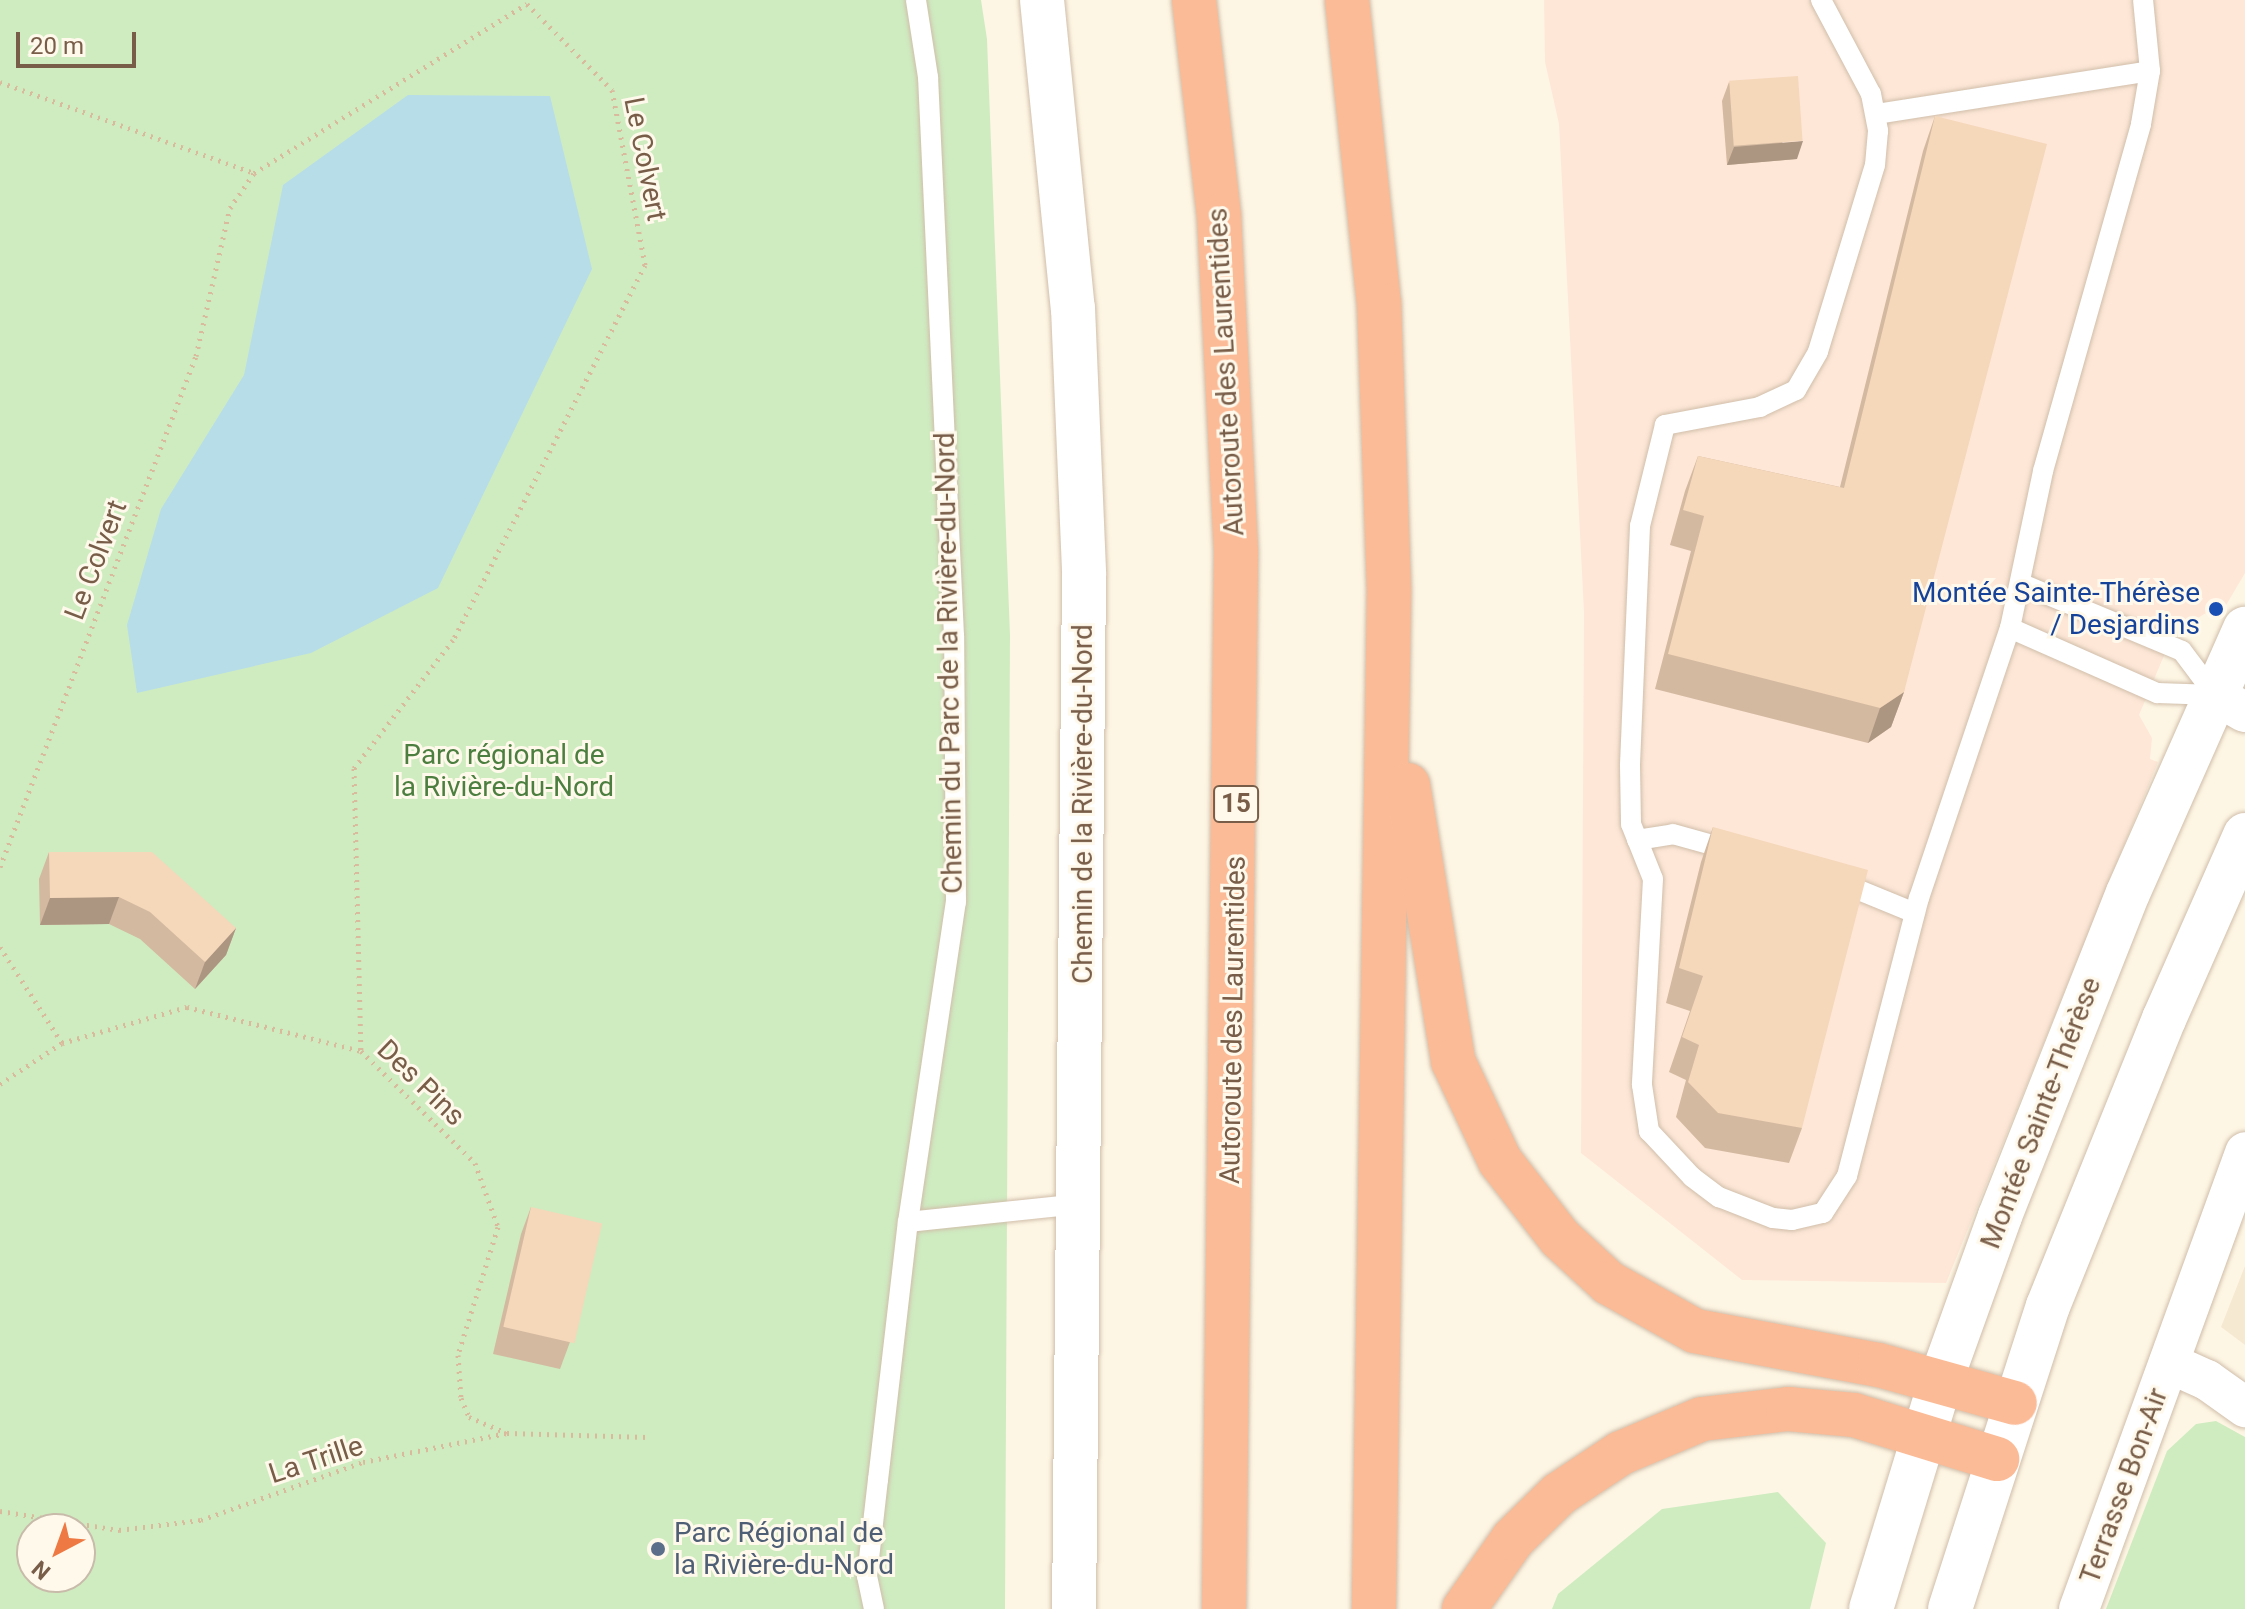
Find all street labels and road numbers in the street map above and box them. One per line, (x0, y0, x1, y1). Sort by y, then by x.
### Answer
street label: Le Colvert (617, 94, 673, 224)
street label: Autoroute des Laurentides (1201, 207, 1251, 537)
street label: Chemin du Parc de la Rivière-du-Nord (928, 432, 970, 894)
street label: Le Colvert (58, 495, 134, 625)
street label: Chemin de la Rivière-du-Nord (1066, 624, 1100, 984)
road number: 15 (1212, 782, 1260, 826)
street label: Autoroute des Laurentides (1213, 856, 1253, 1184)
street label: Montée Sainte-Thérèse (1974, 973, 2108, 1253)
street label: Des Pins (370, 1033, 472, 1133)
street label: Terrasse Bon-Air (2073, 1384, 2175, 1588)
street label: La Trille (264, 1429, 368, 1491)

